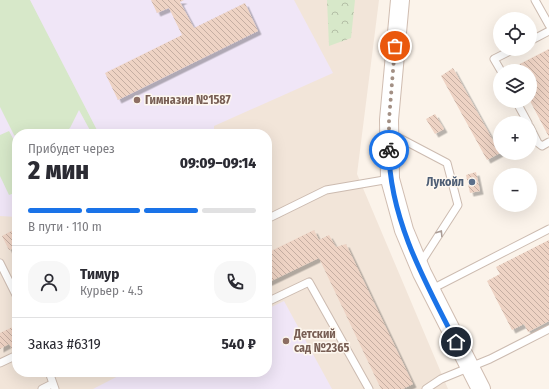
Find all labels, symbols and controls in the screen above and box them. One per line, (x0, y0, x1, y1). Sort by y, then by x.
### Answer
map controls (493, 12, 537, 212)
button: locate (493, 12, 537, 56)
pin (378, 29, 412, 63)
icon: bag (384, 35, 406, 57)
button: layers (493, 64, 537, 108)
place label: Гимназия №1587 (145, 93, 231, 107)
marker: Гимназия №1587 (132, 95, 142, 105)
button: + (493, 116, 537, 160)
courier (369, 130, 409, 170)
icon: bike (378, 139, 400, 161)
text: Прибудет через (28, 141, 115, 156)
text: 09:09–09:14 (180, 154, 256, 172)
text: 2 мин (28, 155, 89, 186)
button: − (493, 168, 537, 212)
place label: Лукойл (426, 175, 464, 189)
marker: Лукойл (467, 177, 477, 187)
text: В пути · 110 m (28, 219, 102, 234)
one-way arrow (435, 230, 442, 237)
button: person (28, 261, 70, 303)
button: phone (214, 261, 256, 303)
text: Тимур (80, 265, 119, 283)
text: Курьер · 4.5 (80, 283, 143, 298)
pin (439, 325, 473, 359)
place label: Детский сад №2365 (293, 327, 349, 355)
icon: home (445, 331, 467, 353)
text: Заказ #6319 (28, 335, 101, 353)
text: 540 ₽ (221, 335, 256, 353)
marker: Детский сад №2365 (281, 336, 291, 346)

